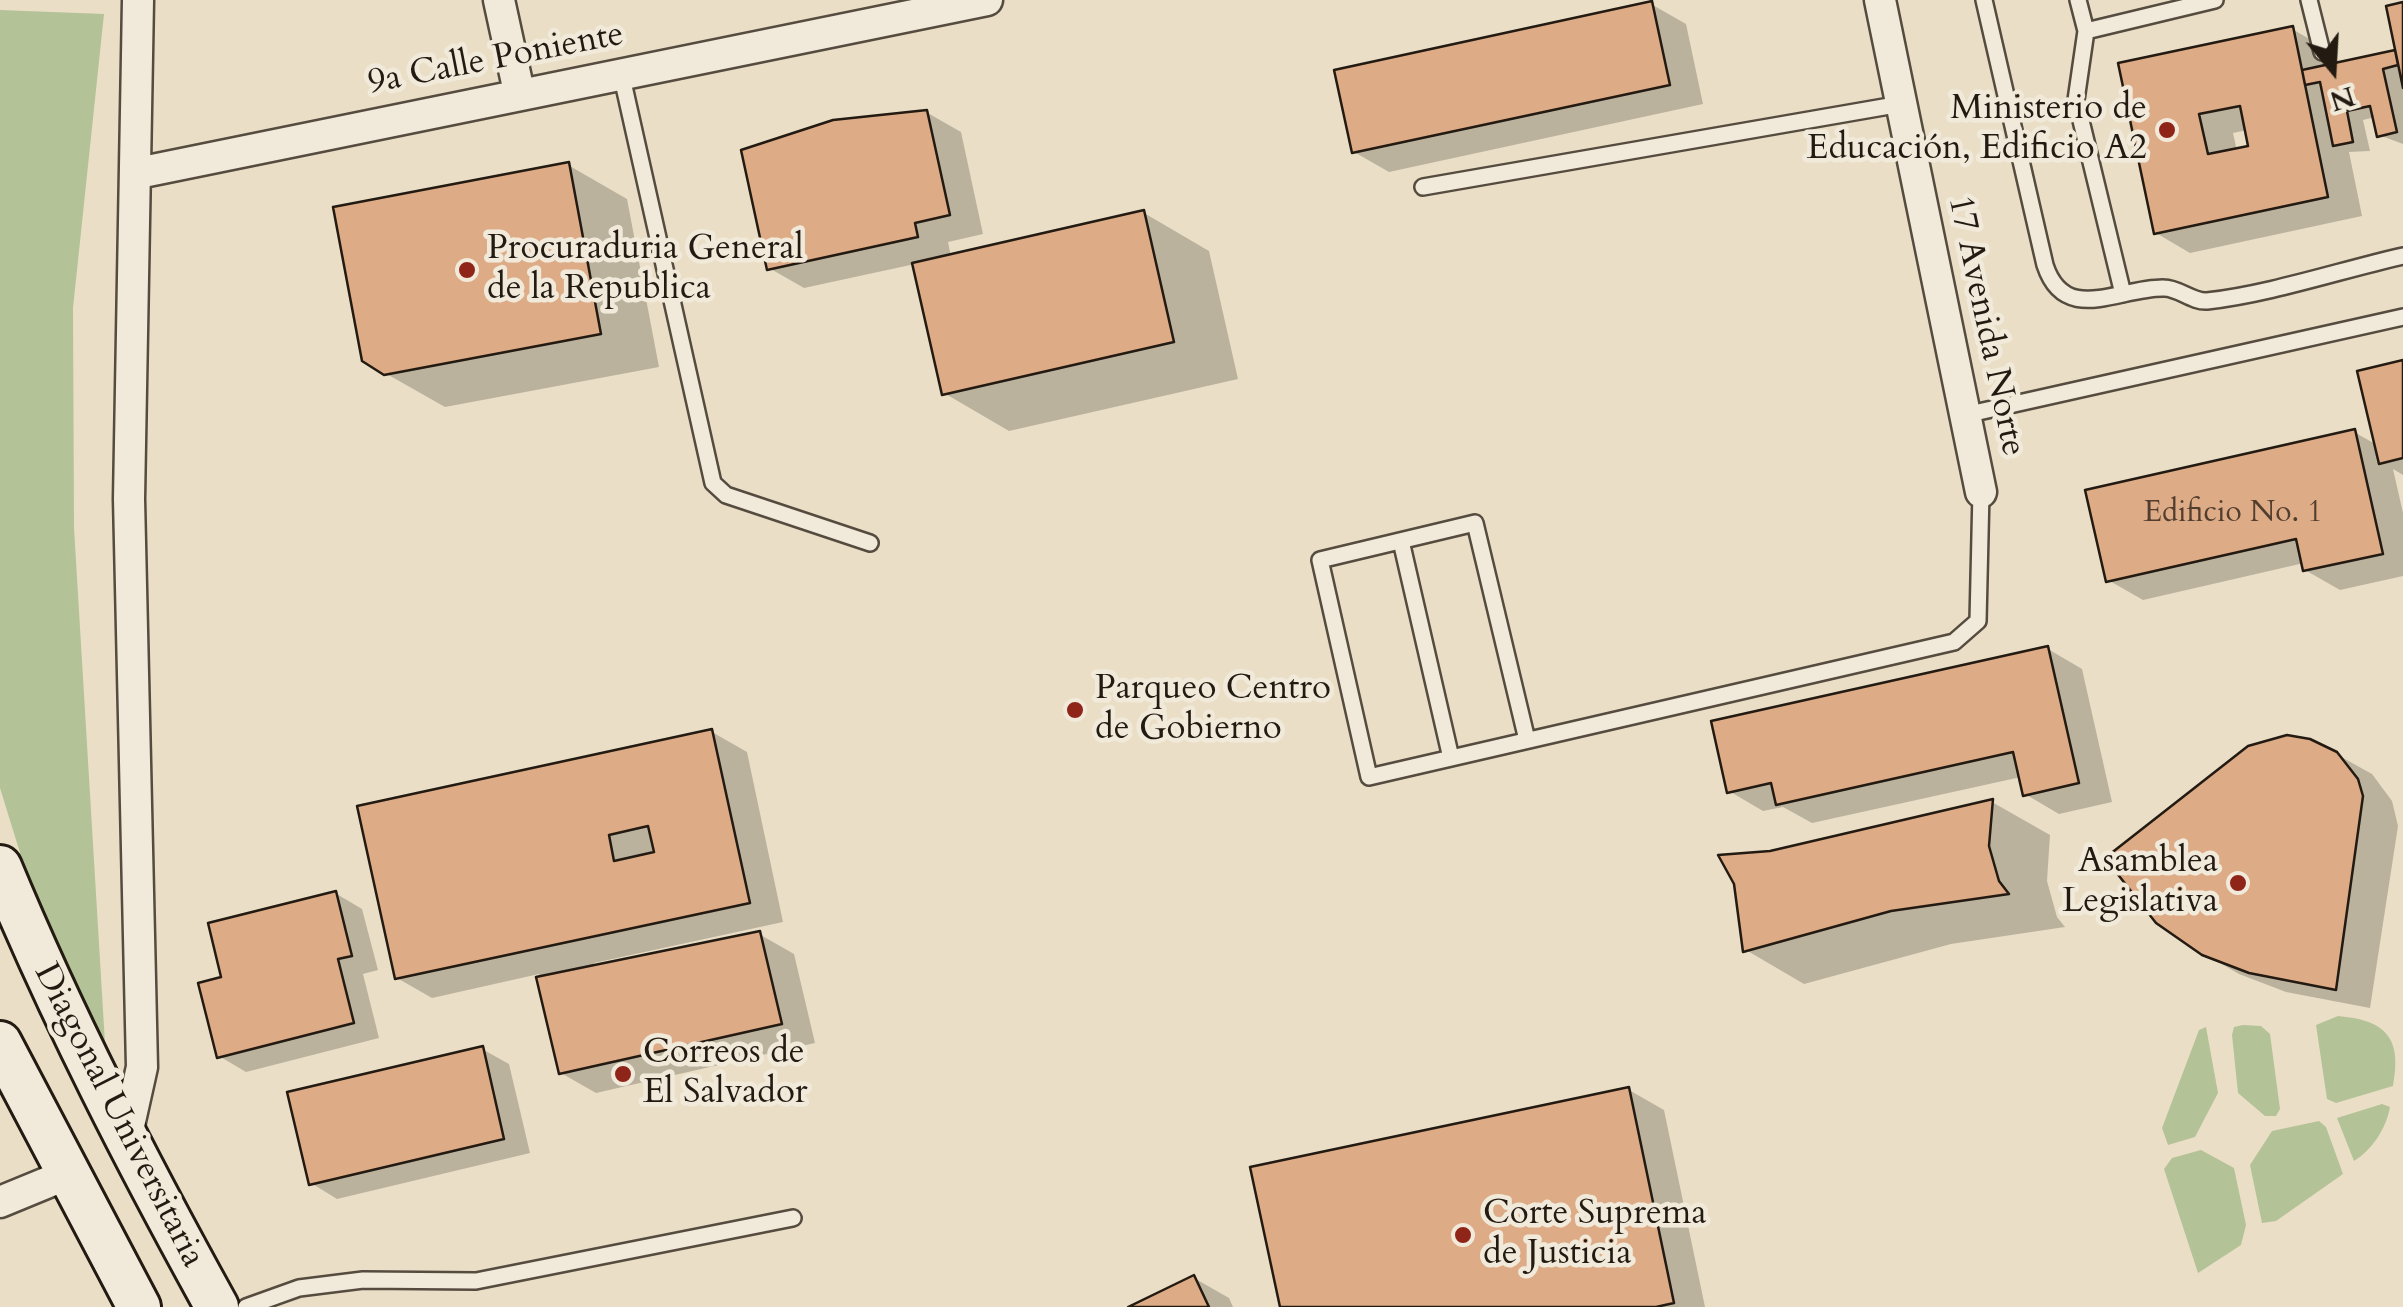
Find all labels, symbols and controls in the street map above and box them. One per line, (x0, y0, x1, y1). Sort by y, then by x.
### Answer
street label: 9a Calle Poniente (365, 15, 627, 105)
north arrow (2283, 20, 2383, 120)
text: N (2325, 77, 2360, 120)
place label: Ministerio de Educación, Edificio A2 (1807, 89, 2147, 171)
marker: Ministerio de Educación, Edificio A2 (2156, 119, 2178, 141)
street label: 17 Avenida Norte (1937, 192, 2033, 460)
place label: Procuraduria General de la Republica (487, 229, 804, 311)
marker: Procuraduria General de la Republica (456, 259, 478, 281)
house number: Edificio No. 1 (2143, 496, 2323, 532)
place label: Parqueo Centro de Gobierno (1095, 669, 1331, 751)
marker: Parqueo Centro de Gobierno (1064, 699, 1086, 721)
place label: Asamblea Legislativa (2062, 842, 2218, 924)
marker: Asamblea Legislativa (2227, 872, 2249, 894)
street label: Diagonal Universitaria (23, 957, 213, 1275)
place label: Correos de El Salvador (643, 1033, 808, 1115)
marker: Correos de El Salvador (612, 1063, 634, 1085)
place label: Corte Suprema de Justicia (1483, 1194, 1707, 1276)
marker: Corte Suprema de Justicia (1452, 1224, 1474, 1246)

